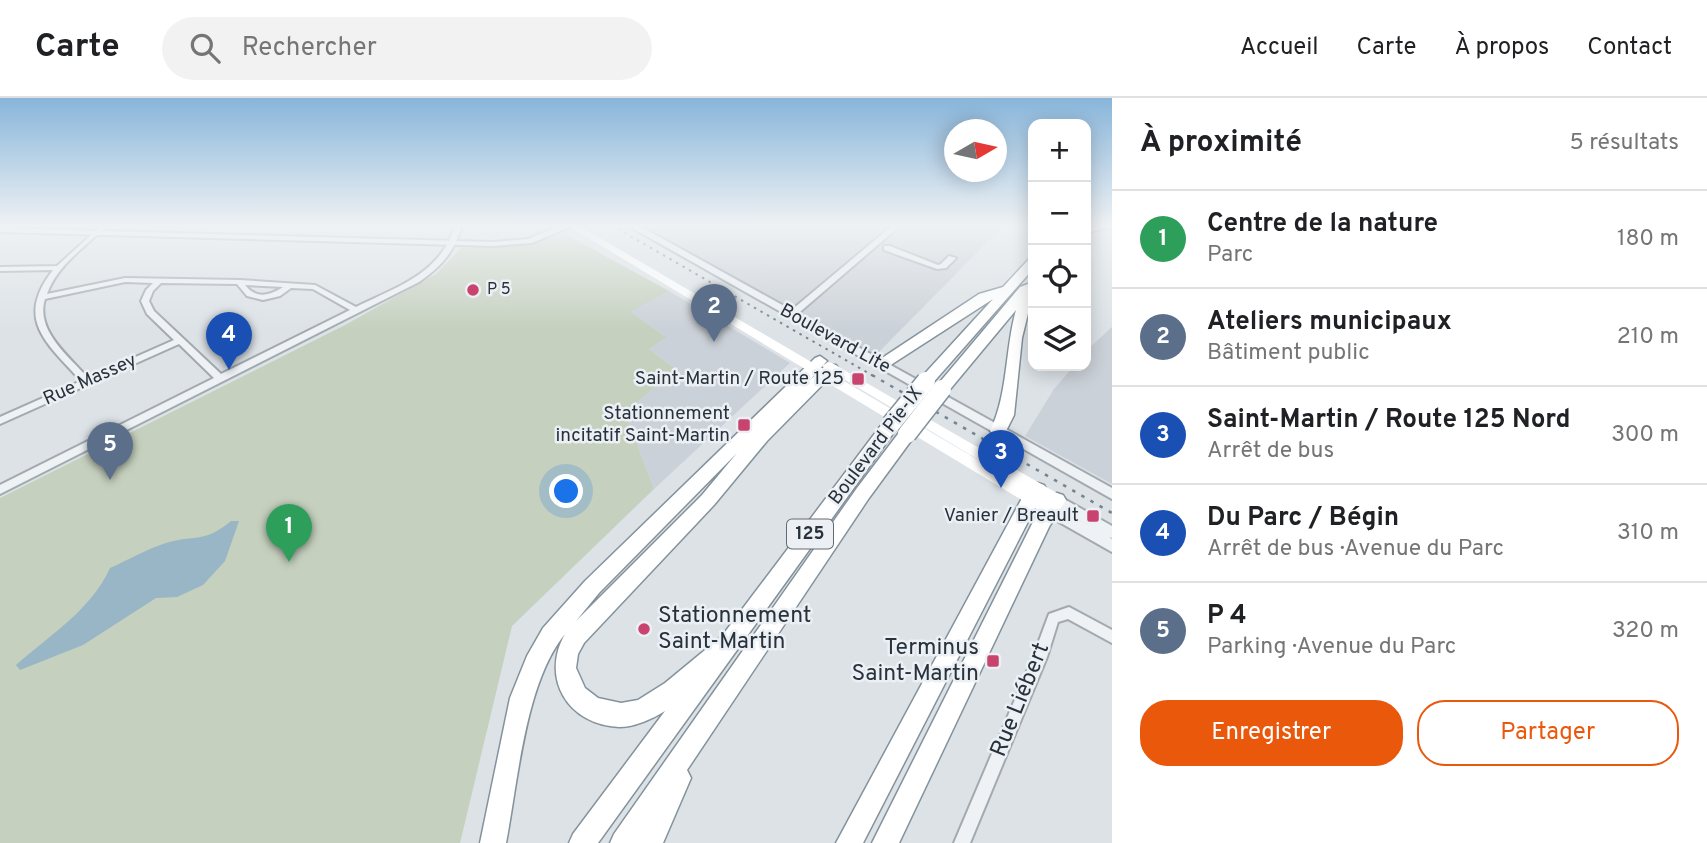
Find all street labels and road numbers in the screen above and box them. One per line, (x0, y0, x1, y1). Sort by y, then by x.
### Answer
street label: Boulevard Lite (775, 299, 895, 379)
street label: Rue Massey (39, 349, 141, 411)
street label: Boulevard Pie-IX (824, 382, 928, 510)
road number: 125 (787, 520, 833, 548)
street label: Rue Liébert (985, 639, 1057, 761)

